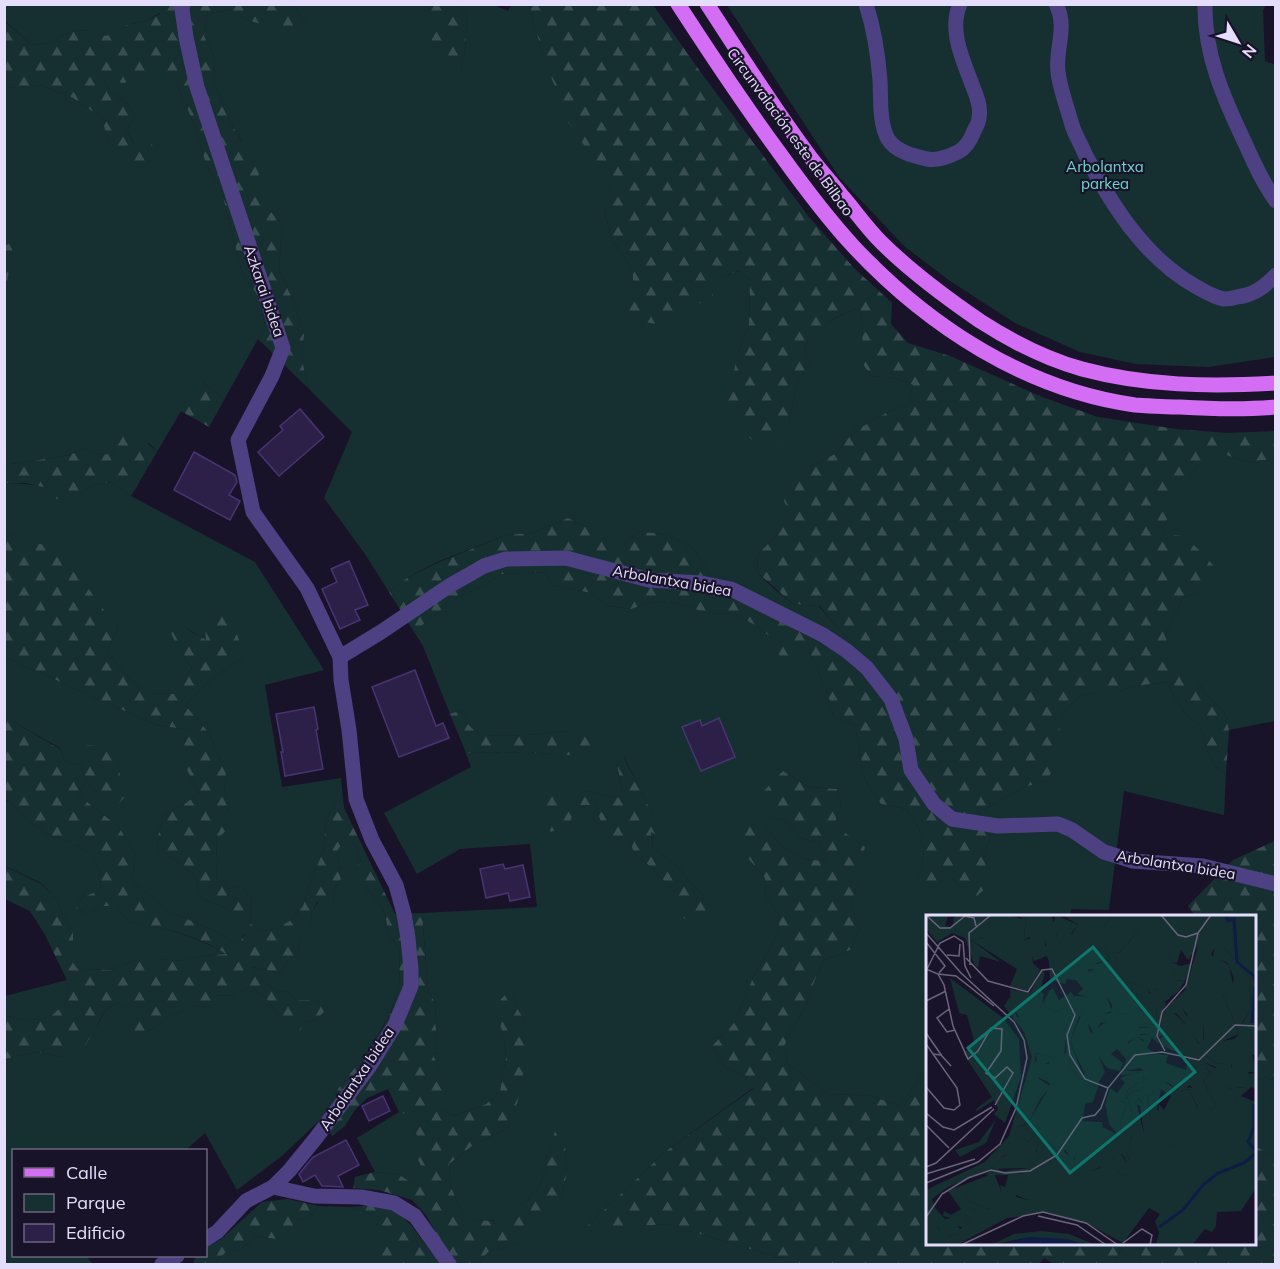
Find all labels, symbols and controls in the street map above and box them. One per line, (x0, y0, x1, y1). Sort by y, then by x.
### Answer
north arrow (1208, 12, 1268, 72)
text: N (1238, 40, 1261, 62)
street label: Circunvalación este de Bilbao (723, 44, 858, 220)
park label: Arbolantxa parkea (1066, 157, 1144, 193)
street label: Azkarai bidea (240, 242, 289, 339)
street label: Arbolantxa bidea (611, 561, 733, 600)
street label: Arbolantxa bidea (1115, 846, 1237, 883)
inset map (926, 915, 1256, 1245)
street label: Arbolantxa bidea (315, 1023, 398, 1134)
legend (12, 1149, 207, 1257)
text: Calle (66, 1161, 107, 1184)
text: Parque (66, 1191, 125, 1214)
text: Edificio (66, 1221, 125, 1244)

